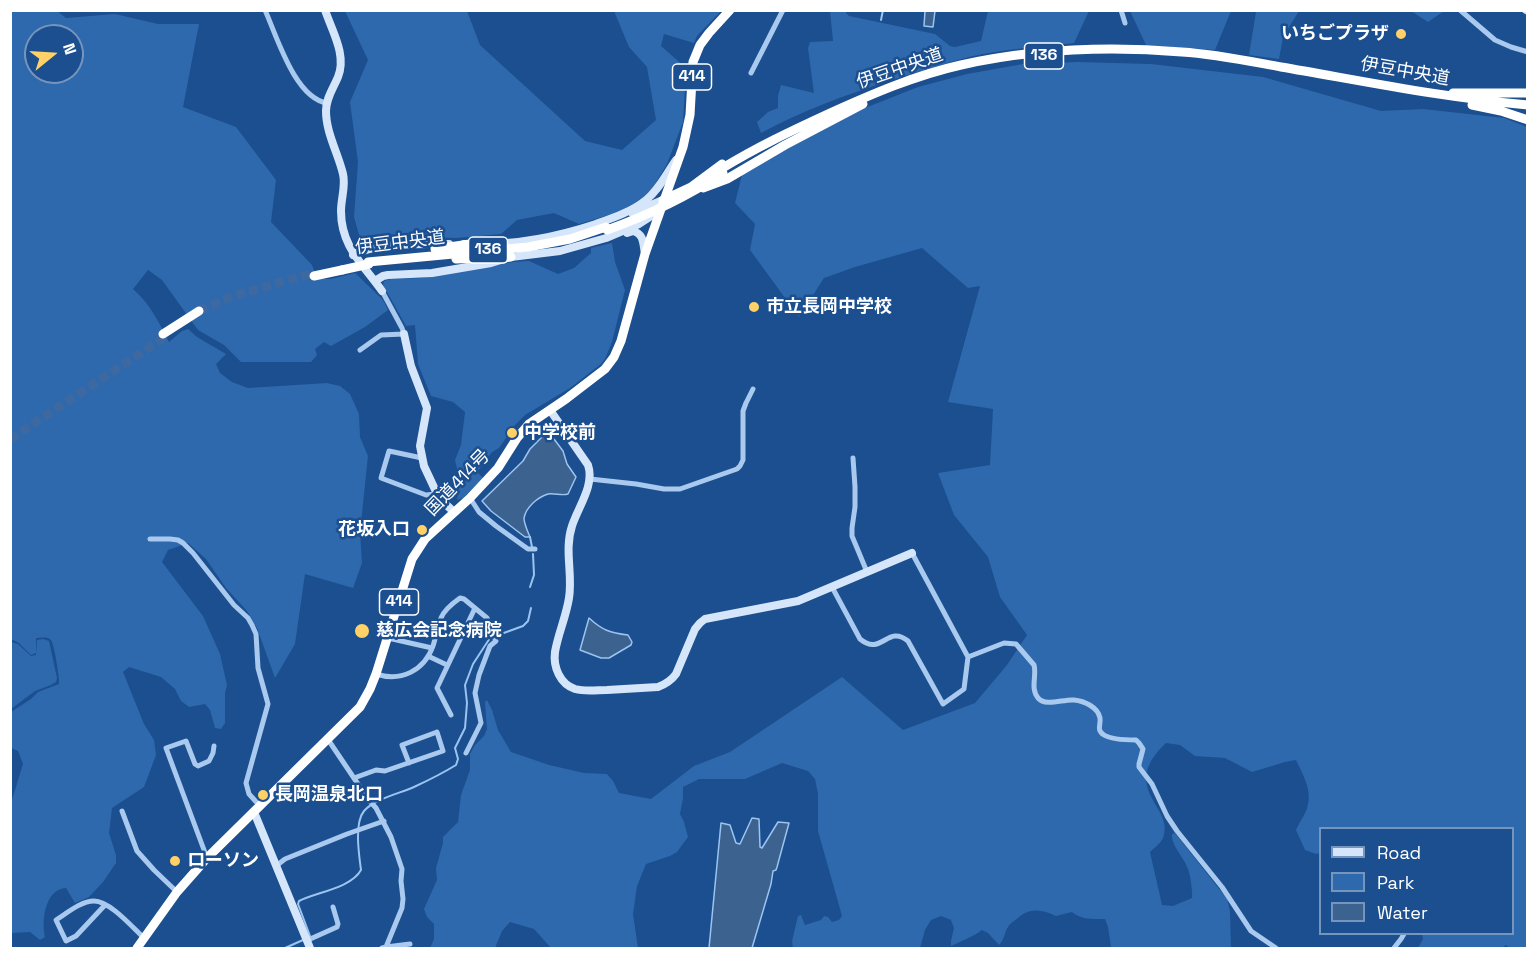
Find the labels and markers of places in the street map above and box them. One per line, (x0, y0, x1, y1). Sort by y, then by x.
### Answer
place label: いちごプラザ (1281, 23, 1389, 45)
marker: いちごプラザ (1394, 27, 1408, 41)
place label: 市立長岡中学校 (766, 296, 892, 318)
marker: 市立長岡中学校 (747, 300, 761, 314)
place label: 中学校前 (524, 422, 596, 444)
marker: 中学校前 (505, 426, 519, 440)
place label: 花坂入口 (338, 519, 410, 541)
marker: 花坂入口 (415, 523, 429, 537)
place label: 慈広会記念病院 (376, 620, 502, 642)
marker: 慈広会記念病院 (353, 622, 371, 640)
place label: 長岡温泉北口 (275, 784, 383, 806)
marker: 長岡温泉北口 (256, 788, 270, 802)
place label: ローソン (187, 850, 259, 872)
marker: ローソン (168, 854, 182, 868)

